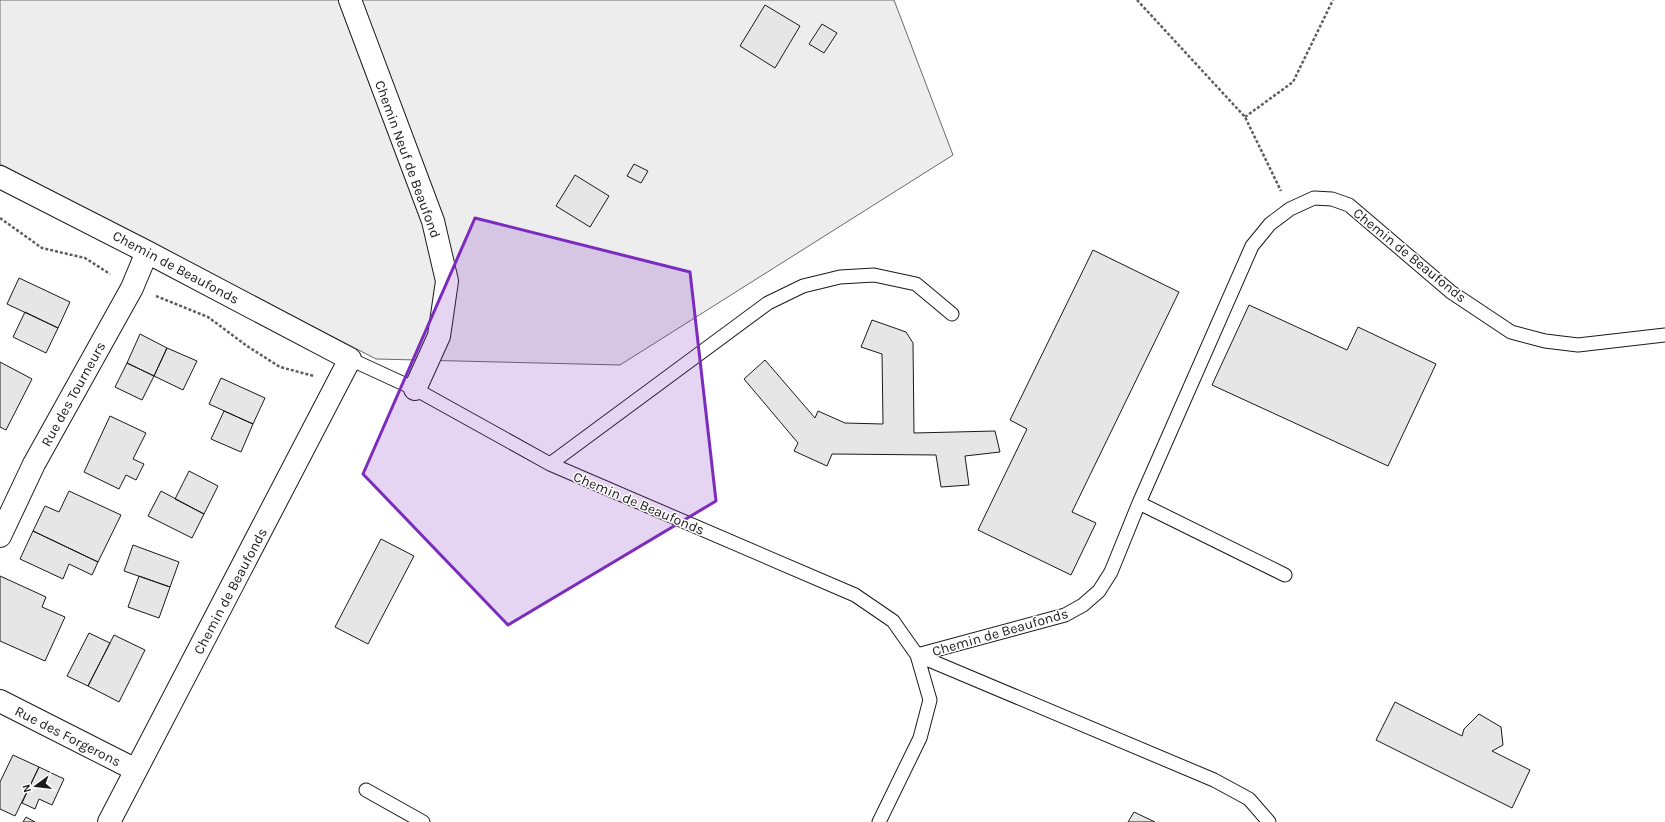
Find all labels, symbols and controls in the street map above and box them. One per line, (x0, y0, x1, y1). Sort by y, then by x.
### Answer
street label: Chemin Neuf de Beaufond (371, 78, 444, 240)
street label: Chemin de Beaufonds (1350, 205, 1470, 306)
street label: Chemin de Beaufonds (110, 227, 242, 308)
street label: Rue des Tourneurs (38, 339, 109, 450)
street label: Chemin de Beaufonds (571, 468, 707, 539)
street label: Chemin de Beaufonds (190, 525, 271, 657)
street label: Chemin de Beaufonds (930, 605, 1070, 660)
street label: Rue des Forgerons (12, 702, 124, 771)
north arrow (16, 766, 56, 806)
text: N (20, 783, 34, 794)

